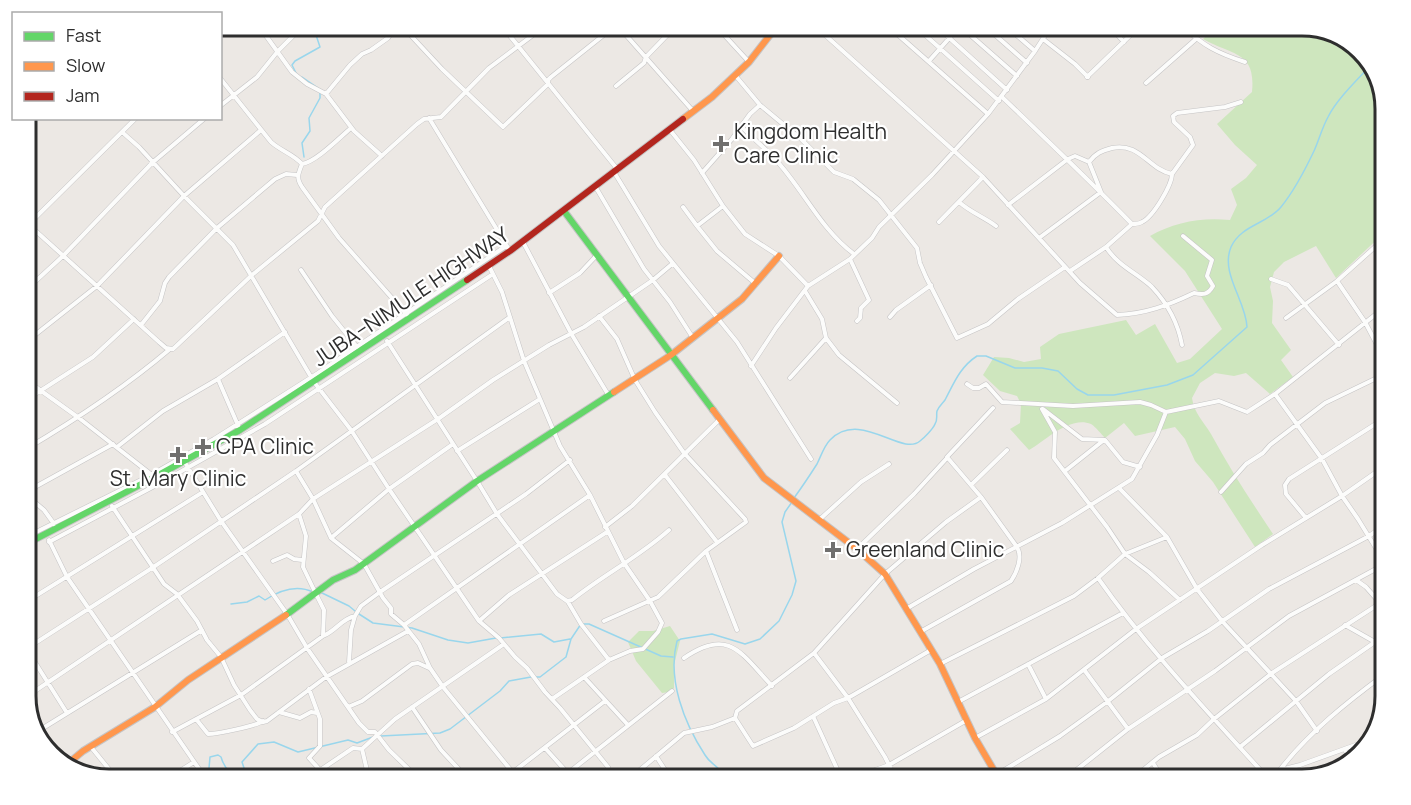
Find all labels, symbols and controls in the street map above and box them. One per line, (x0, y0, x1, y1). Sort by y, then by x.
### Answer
legend (12, 12, 222, 120)
text: Fast (66, 23, 101, 47)
text: Slow (66, 53, 106, 77)
text: Jam (66, 83, 100, 107)
place label: Kingdom Health Care Clinic (734, 117, 887, 169)
marker: Kingdom Health Care Clinic (712, 135, 730, 153)
street label: JUBA–NIMULE HIGHWAY (307, 220, 514, 372)
place label: CPA Clinic (216, 432, 314, 460)
marker: CPA Clinic (194, 438, 212, 456)
marker: St. Mary Clinic (169, 446, 187, 464)
place label: St. Mary Clinic (110, 464, 246, 492)
place label: Greenland Clinic (846, 535, 1004, 563)
marker: Greenland Clinic (824, 541, 842, 559)

